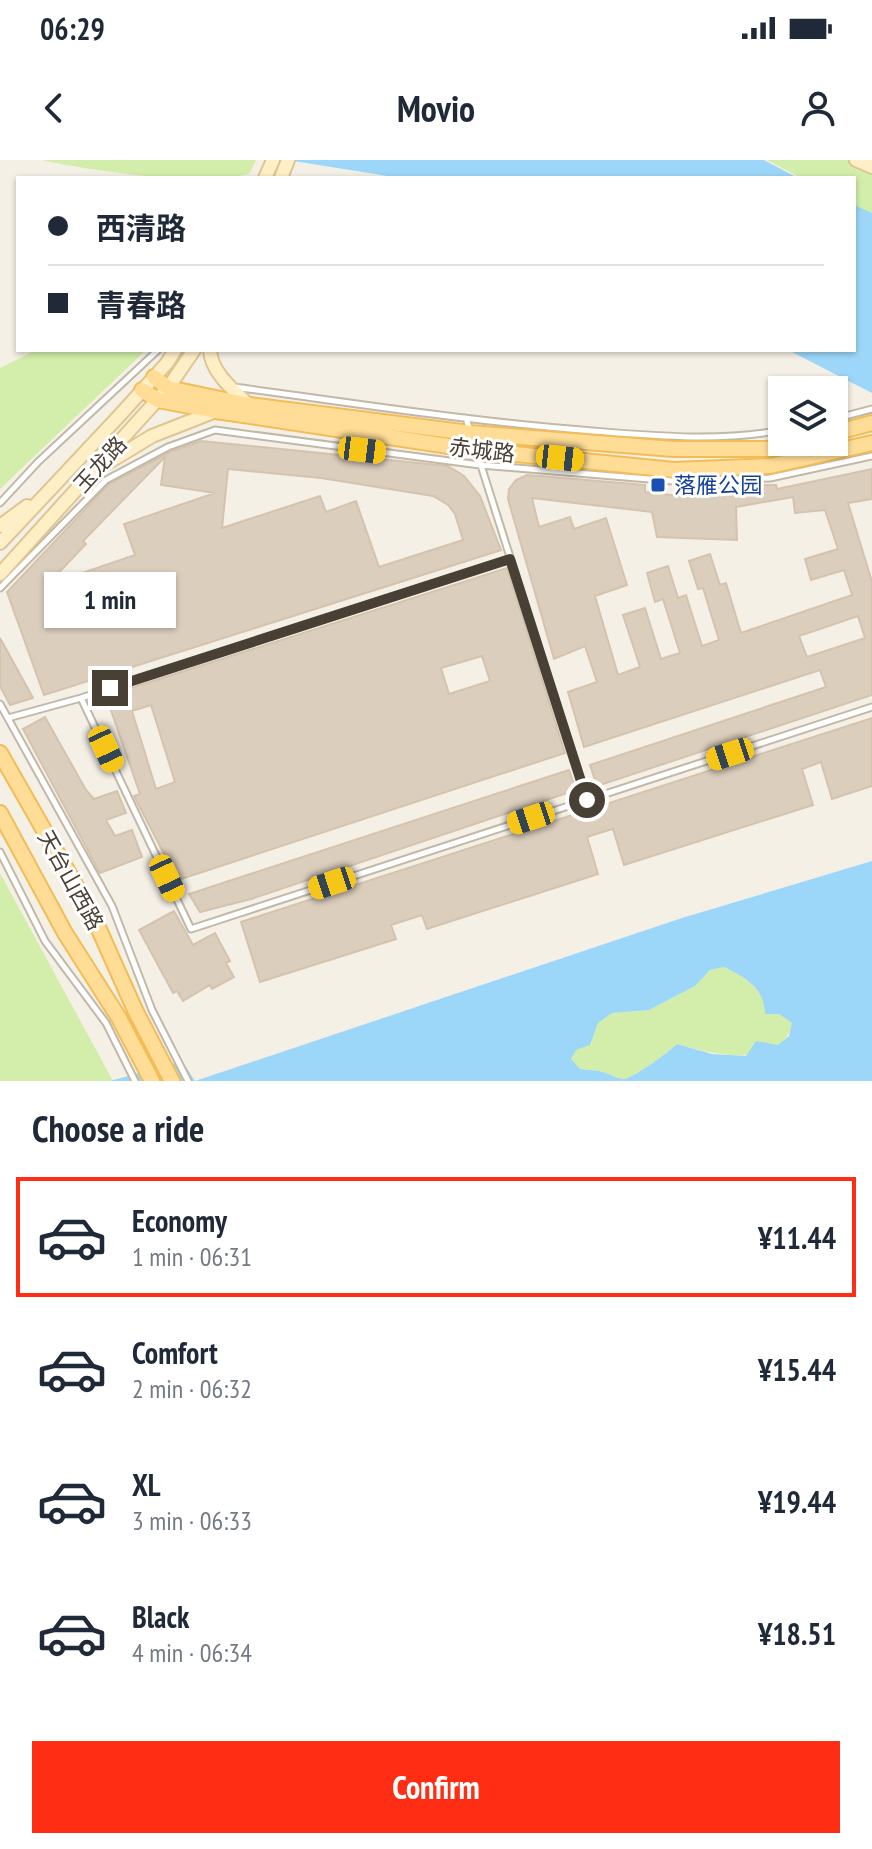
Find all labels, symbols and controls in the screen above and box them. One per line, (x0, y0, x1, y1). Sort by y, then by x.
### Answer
text: 06:29 (40, 9, 105, 48)
text: Movio (397, 85, 475, 132)
icon: back (32, 86, 76, 130)
icon: person (796, 86, 840, 130)
text: 西清路 (96, 208, 186, 247)
text: 青春路 (96, 285, 186, 324)
map controls (768, 376, 848, 456)
button: layers (768, 376, 848, 456)
street label: 玉龙路 (68, 430, 132, 498)
street label: 赤城路 (448, 432, 516, 468)
car (337, 435, 387, 465)
car (535, 444, 585, 472)
place label: 落雁公园 (674, 471, 762, 499)
marker: 落雁公园 (649, 476, 667, 494)
callout: 1 min (44, 572, 176, 628)
text: 1 min (84, 583, 136, 616)
route end (92, 670, 128, 706)
car (85, 722, 127, 776)
car (703, 735, 757, 773)
route start (569, 782, 605, 818)
car (504, 799, 558, 837)
street label: 天台山西路 (32, 825, 110, 935)
car (146, 851, 188, 905)
car (305, 864, 359, 902)
text: Choose a ride (32, 1105, 204, 1152)
icon: car (36, 1201, 108, 1273)
text: Economy (132, 1201, 227, 1240)
text: ¥11.44 (758, 1218, 836, 1257)
text: 1 min · 06:31 (132, 1240, 252, 1273)
icon: car (36, 1333, 108, 1405)
text: Comfort (132, 1333, 218, 1372)
text: ¥15.44 (758, 1350, 836, 1389)
text: 2 min · 06:32 (132, 1372, 252, 1405)
icon: car (36, 1465, 108, 1537)
text: XL (132, 1465, 161, 1504)
text: ¥19.44 (758, 1482, 836, 1521)
text: 3 min · 06:33 (132, 1504, 252, 1537)
icon: car (36, 1597, 108, 1669)
text: Black (132, 1597, 189, 1636)
text: ¥18.51 (758, 1614, 836, 1653)
text: 4 min · 06:34 (132, 1636, 252, 1669)
button: Confirm (32, 1741, 840, 1833)

